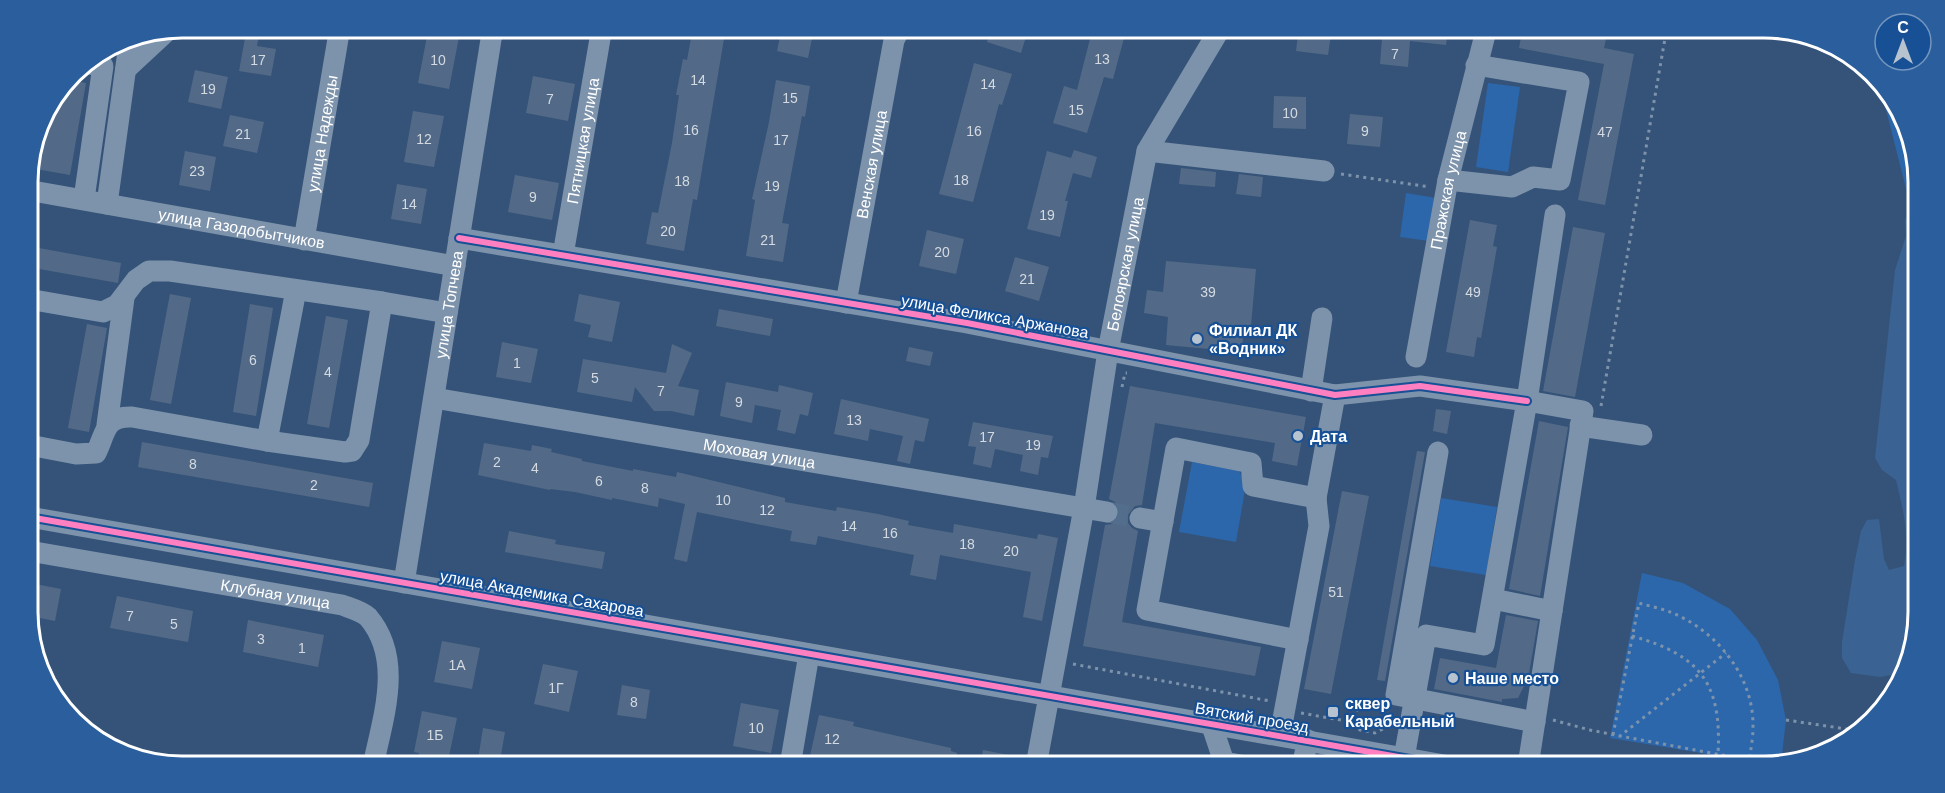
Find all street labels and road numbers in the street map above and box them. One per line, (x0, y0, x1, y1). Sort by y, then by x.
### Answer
street label: улица Надежды (304, 74, 341, 193)
street label: Пятницкая улица (564, 76, 602, 205)
street label: Венская улица (854, 109, 890, 220)
street label: Пражская улица (1428, 129, 1469, 251)
street label: Белоярская улица (1104, 195, 1147, 332)
street label: улица Газодобытчиков (157, 205, 326, 252)
street label: улица Топчева (432, 249, 466, 360)
street label: улица Феликса Аржанова (900, 292, 1090, 341)
street label: Моховая улица (702, 436, 817, 471)
street label: улица Академика Сахарова (439, 567, 645, 620)
street label: Клубная улица (219, 576, 331, 612)
street label: Вятский проезд (1194, 699, 1311, 736)

